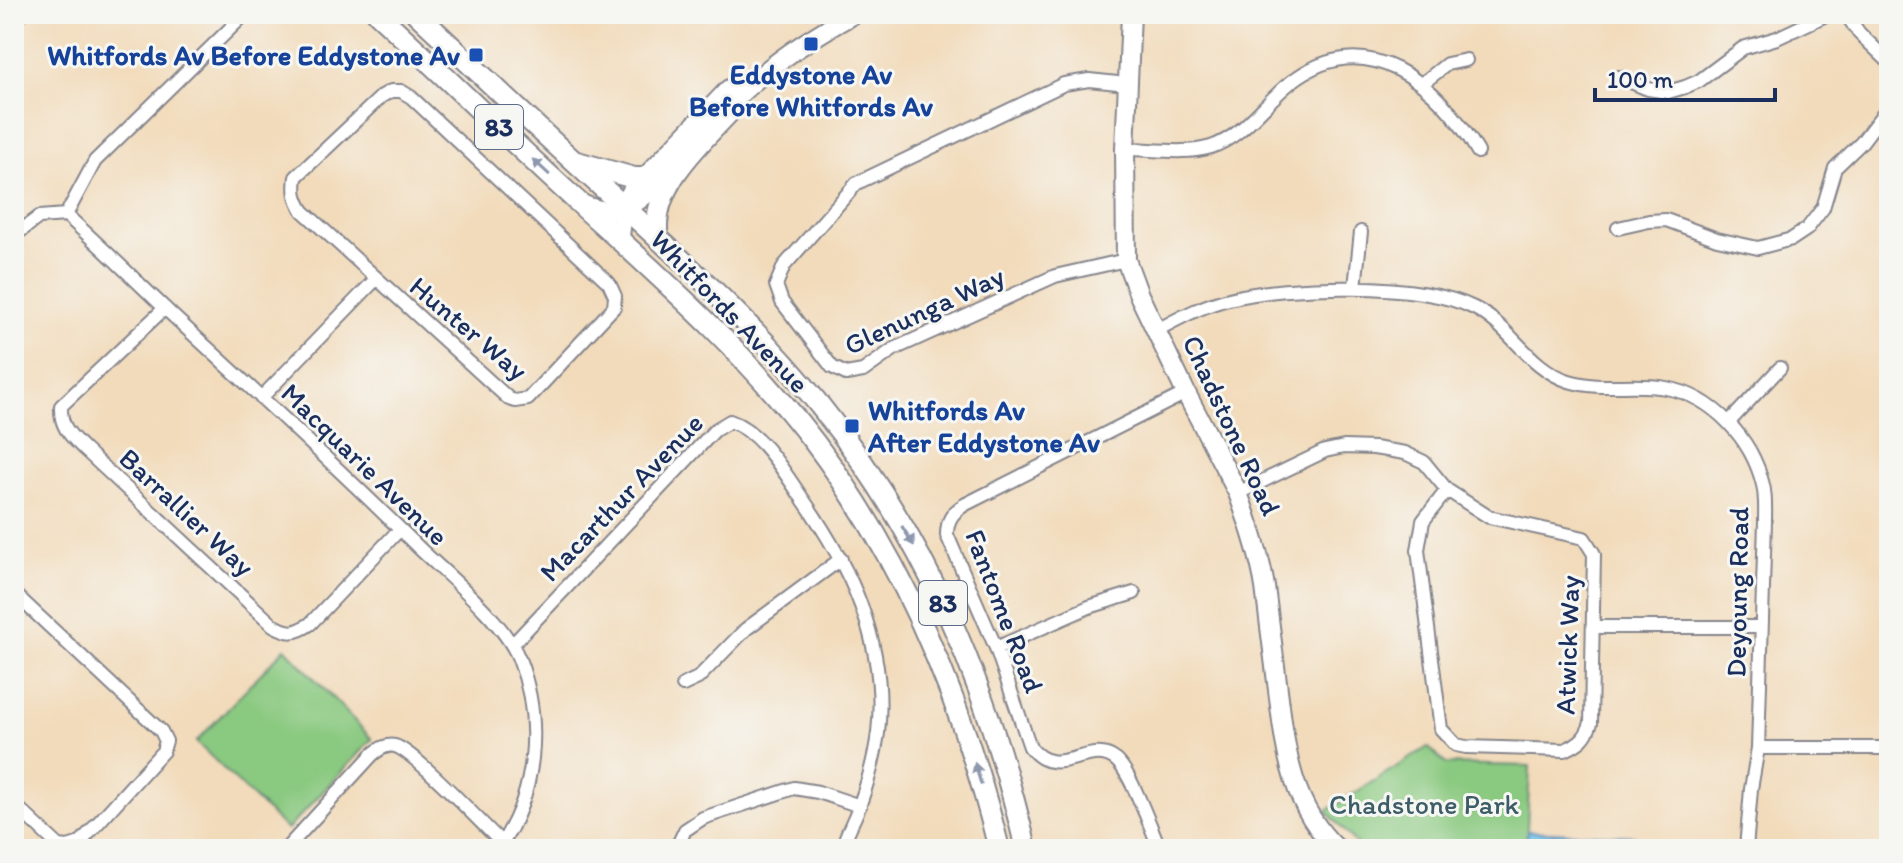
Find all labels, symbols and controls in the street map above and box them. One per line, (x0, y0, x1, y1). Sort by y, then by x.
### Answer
marker: Eddystone Av Before Whitfords Av (802, 35, 820, 53)
place label: Whitfords Av Before Eddystone Av (47, 38, 460, 72)
marker: Whitfords Av Before Eddystone Av (467, 46, 485, 64)
scale bar (1595, 52, 1775, 102)
place label: Eddystone Av Before Whitfords Av (689, 57, 933, 123)
text: 100 m (1607, 65, 1673, 94)
road number: 83 (475, 105, 523, 149)
one-way arrow (532, 158, 551, 177)
street label: Whitfords Avenue (643, 222, 817, 400)
street label: Glenunga Way (839, 258, 1009, 362)
street label: Hunter Way (403, 269, 535, 387)
street label: Chadstone Road (1175, 330, 1289, 520)
street label: Macquarie Avenue (274, 376, 456, 552)
place label: Whitfords Av After Eddystone Av (867, 393, 1100, 459)
street label: Macarthur Avenue (532, 406, 710, 588)
marker: Whitfords Av After Eddystone Av (843, 417, 861, 435)
street label: Barrallier Way (112, 441, 262, 583)
street label: Deyoung Road (1719, 506, 1755, 678)
one-way arrow (901, 525, 915, 547)
street label: Fantome Road (958, 525, 1052, 698)
street label: Atwick Way (1548, 575, 1586, 715)
road number: 83 (919, 581, 967, 625)
one-way arrow (972, 761, 984, 785)
park label: Chadstone Park (1329, 787, 1520, 821)

